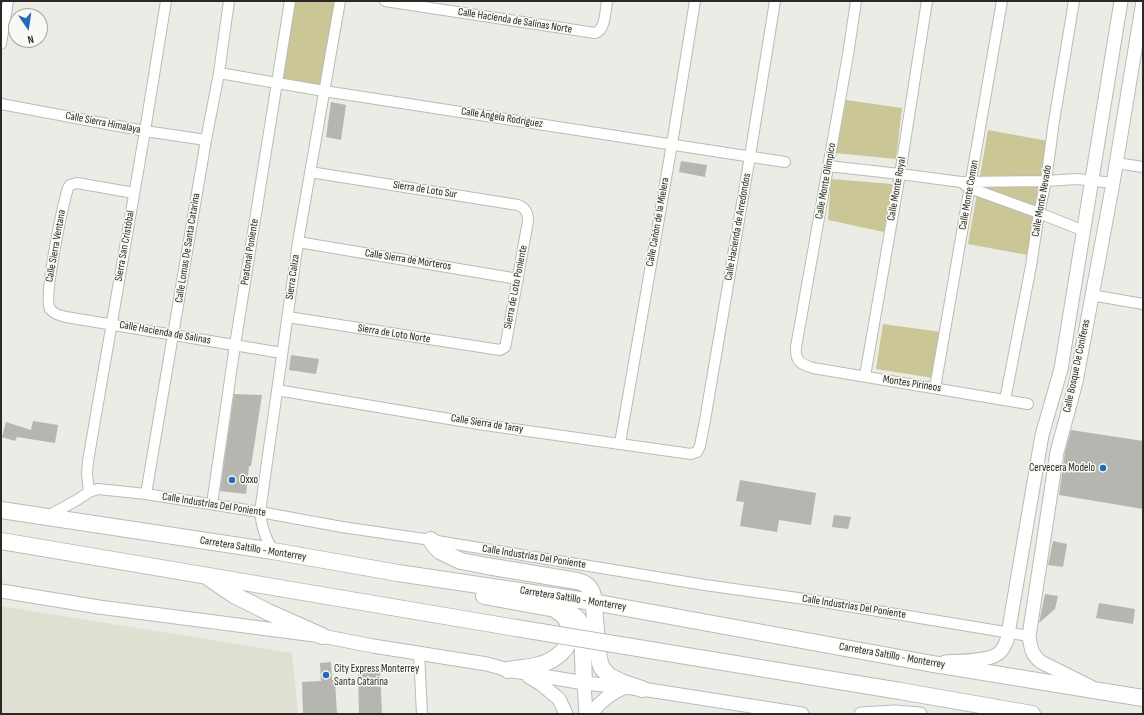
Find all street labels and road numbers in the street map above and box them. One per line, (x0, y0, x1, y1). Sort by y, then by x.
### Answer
street label: Calle Hacienda de Salinas Norte (457, 5, 573, 37)
street label: Calle Ángela Rodríguez (460, 105, 544, 131)
street label: Calle Sierra Himalaya (64, 109, 142, 137)
street label: Calle Monte Olímpico (813, 142, 839, 220)
street label: Calle Monte Royal (885, 156, 909, 222)
street label: Calle Monte Coman (956, 159, 982, 231)
street label: Calle Monte Nevado (1029, 164, 1055, 238)
street label: Calle Hacienda de Arredondos (722, 172, 754, 282)
street label: Calle Cañón de la Mielera (644, 176, 672, 268)
street label: Sierra de Loto Sur (392, 178, 458, 202)
street label: Calle Lomas De Santa Catarina (173, 192, 203, 304)
street label: Calle Sierra Ventana (43, 209, 69, 283)
street label: Sierra San Cristóbal (112, 209, 138, 283)
street label: Peatonal Poniente (238, 218, 262, 286)
street label: Sierra de Loto Poniente (501, 244, 531, 330)
street label: Calle Sierra de Morteros (364, 247, 452, 273)
street label: Sierra Caliza (283, 254, 303, 300)
street label: Calle Hacienda de Salinas (118, 318, 212, 348)
street label: Calle Bosque De Coníferas (1061, 318, 1093, 414)
street label: Sierra de Loto Norte (357, 322, 431, 346)
street label: Montes Pirineos (882, 373, 942, 395)
street label: Calle Sierra de Taray (450, 412, 524, 436)
street label: Calle Industrias Del Poniente (161, 490, 267, 520)
street label: Carretera Saltillo - Monterrey (199, 534, 307, 564)
street label: Calle Industrias Del Poniente (481, 542, 587, 572)
street label: Carretera Saltillo - Monterrey (519, 584, 627, 614)
street label: Calle Industrias Del Poniente (801, 592, 907, 622)
street label: Carretera Saltillo - Monterrey (838, 640, 946, 672)

